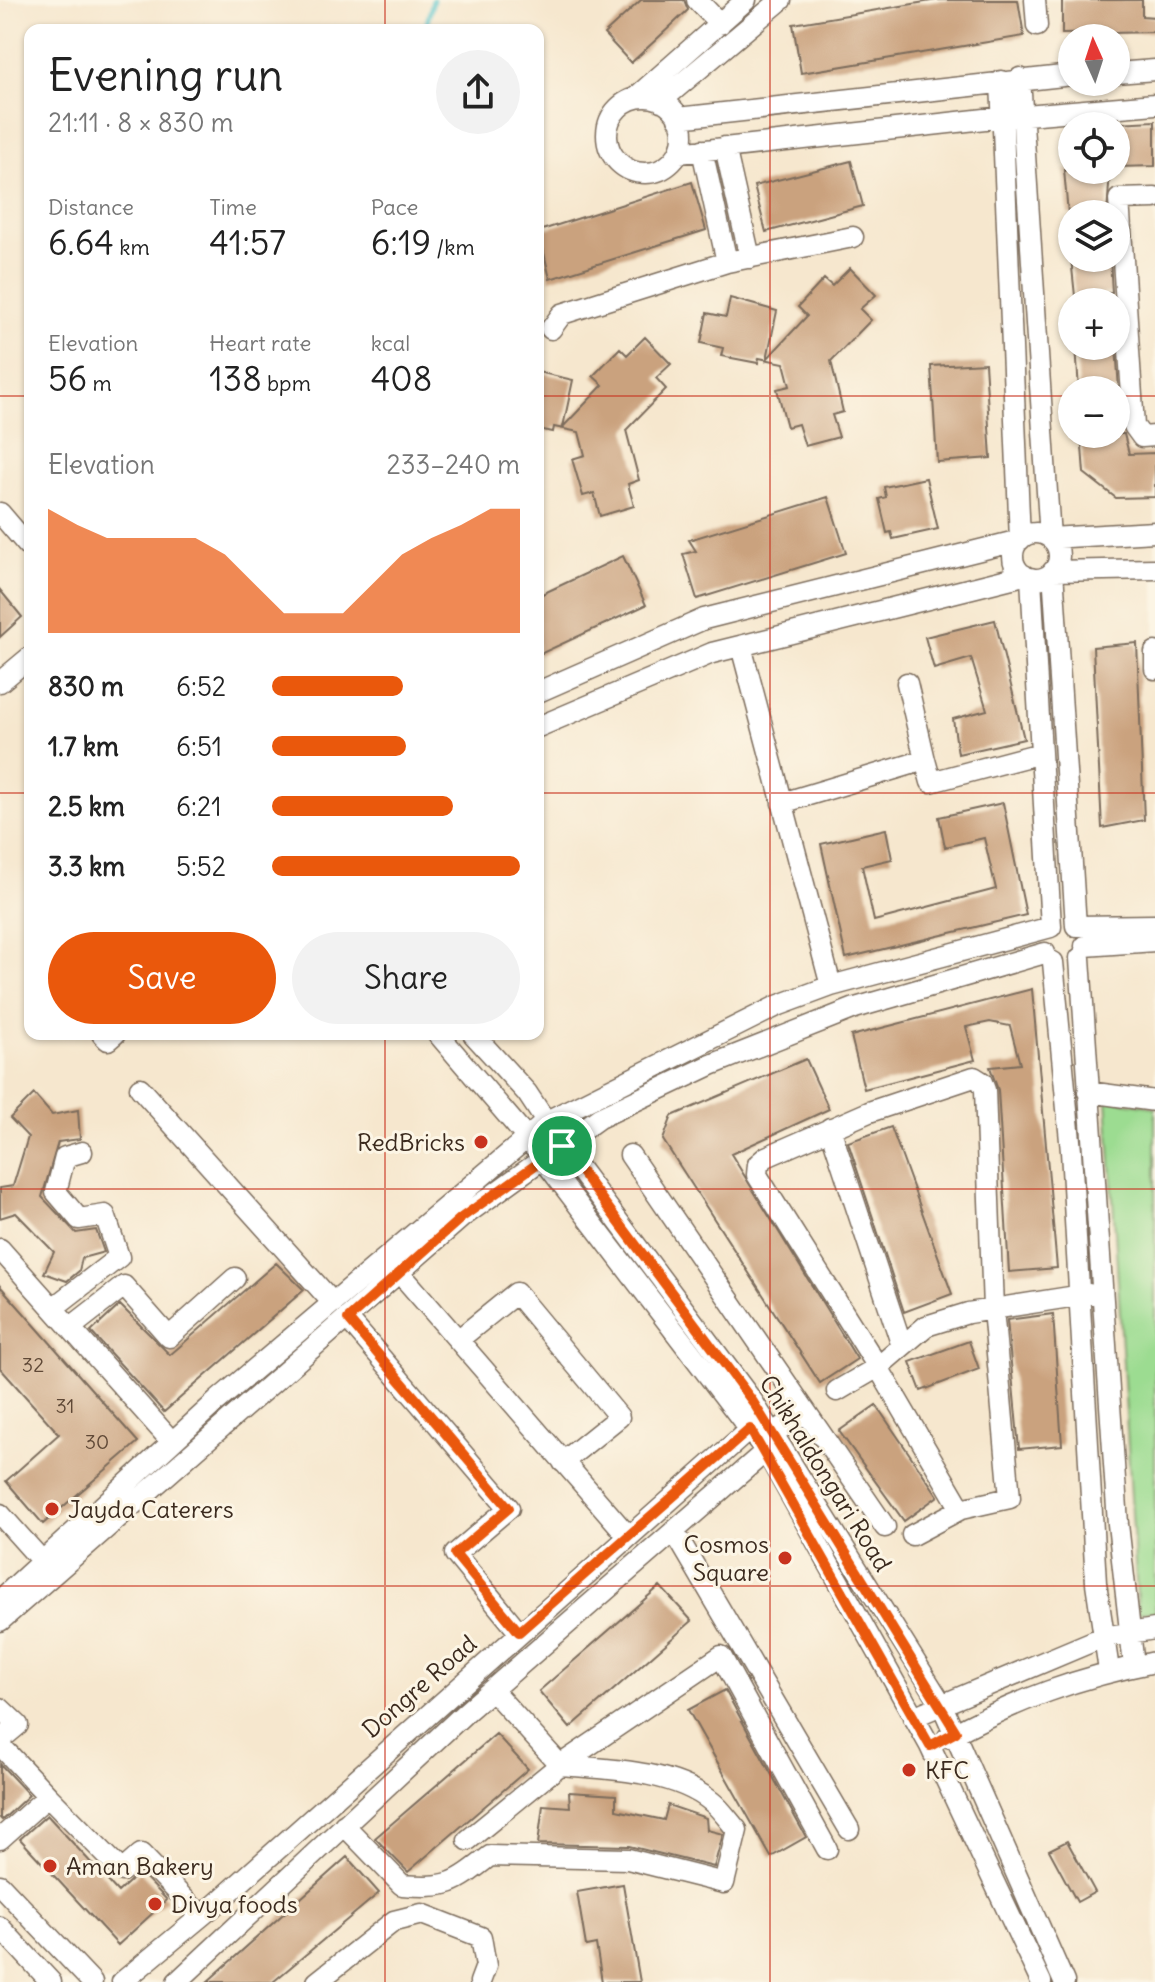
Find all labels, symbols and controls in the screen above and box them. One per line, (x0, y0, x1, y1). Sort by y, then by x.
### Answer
north arrow (1058, 24, 1130, 96)
map controls (1058, 24, 1130, 448)
text: Evening run (48, 48, 283, 103)
button: share (436, 50, 520, 134)
text: 21:11 · 8 × 830 m (48, 106, 234, 139)
button: locate (1058, 112, 1130, 184)
text: Distance (48, 193, 134, 221)
text: Time (209, 193, 257, 221)
text: Pace (371, 193, 418, 221)
button: layers (1058, 200, 1130, 272)
text: 6.64 (48, 221, 114, 264)
text: 41:57 (209, 221, 286, 264)
text: 6:19 (371, 221, 431, 264)
text: km (114, 233, 150, 261)
text: /km (431, 233, 475, 261)
button: + (1058, 288, 1130, 360)
text: Elevation (48, 329, 138, 357)
text: Heart rate (209, 329, 311, 357)
text: kcal (371, 329, 410, 357)
text: 56 (48, 357, 87, 400)
text: 138 (209, 357, 262, 400)
text: 408 (371, 357, 432, 400)
text: m (87, 369, 112, 397)
text: bpm (262, 369, 311, 397)
button: − (1058, 376, 1130, 448)
text: Elevation (48, 448, 155, 481)
text: 233–240 m (386, 448, 520, 481)
text: 830 m (48, 670, 124, 703)
text: 6:52 (176, 670, 226, 703)
text: 1.7 km (48, 730, 119, 763)
text: 6:51 (176, 730, 222, 763)
text: 2.5 km (48, 790, 125, 823)
text: 6:21 (176, 790, 221, 823)
text: 3.3 km (48, 850, 125, 883)
text: 5:52 (176, 850, 226, 883)
button: Save (48, 932, 276, 1024)
button: Share (292, 932, 520, 1024)
pin (528, 1112, 596, 1180)
icon: arrive (540, 1124, 584, 1168)
place label: RedBricks (357, 1127, 465, 1157)
marker: RedBricks (472, 1133, 490, 1151)
house number: 32 (22, 1352, 44, 1377)
street label: Chikhaldongari Road (753, 1369, 899, 1577)
house number: 31 (55, 1393, 75, 1418)
house number: 30 (85, 1429, 109, 1454)
place label: Jayda Caterers (68, 1494, 234, 1524)
marker: Jayda Caterers (43, 1500, 61, 1518)
place label: Cosmos Square (684, 1529, 769, 1587)
marker: Cosmos Square (776, 1549, 794, 1567)
street label: Dongre Road (356, 1628, 482, 1744)
place label: KFC (925, 1755, 969, 1785)
marker: KFC (900, 1761, 918, 1779)
place label: Aman Bakery (66, 1851, 214, 1881)
marker: Aman Bakery (41, 1857, 59, 1875)
place label: Divya foods (171, 1889, 298, 1919)
marker: Divya foods (146, 1895, 164, 1913)

